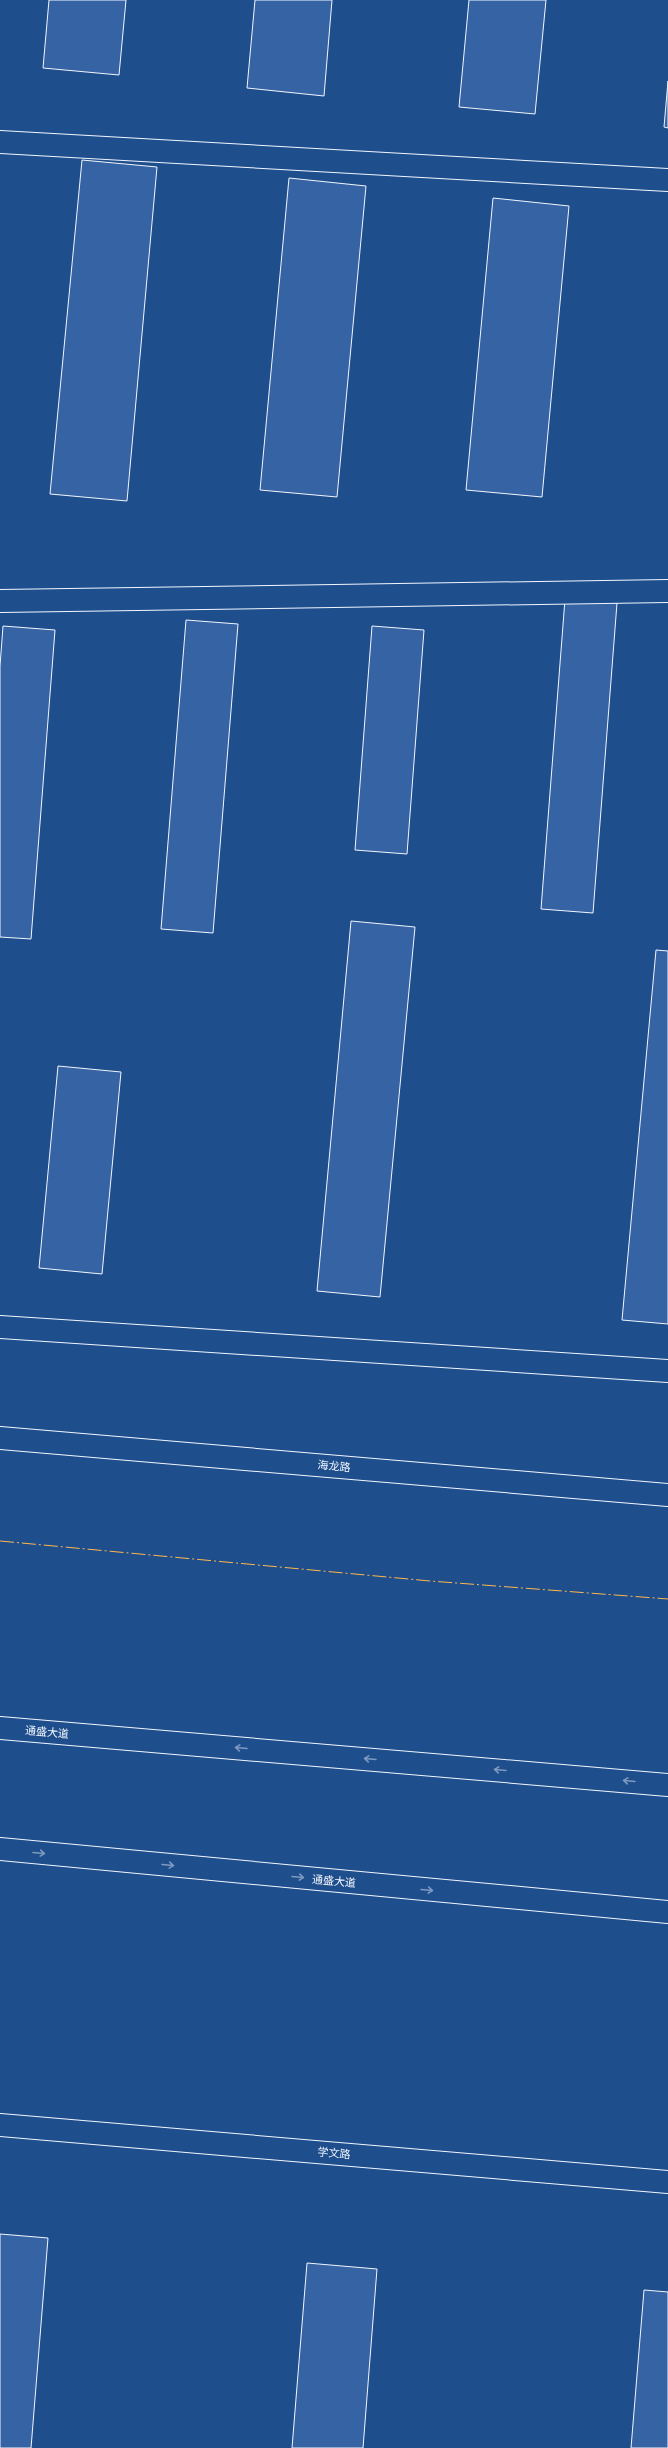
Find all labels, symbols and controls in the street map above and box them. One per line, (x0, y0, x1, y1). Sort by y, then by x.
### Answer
street label: 海龙路 (317, 1458, 351, 1473)
street label: 通盛大道 (25, 1723, 70, 1740)
one-way arrow (235, 1745, 248, 1752)
one-way arrow (364, 1756, 377, 1763)
one-way arrow (494, 1767, 507, 1774)
one-way arrow (623, 1778, 636, 1785)
one-way arrow (32, 1849, 45, 1856)
one-way arrow (161, 1861, 174, 1869)
street label: 通盛大道 (312, 1872, 357, 1889)
one-way arrow (291, 1874, 304, 1881)
one-way arrow (420, 1886, 433, 1893)
street label: 学文路 (317, 2145, 351, 2160)

